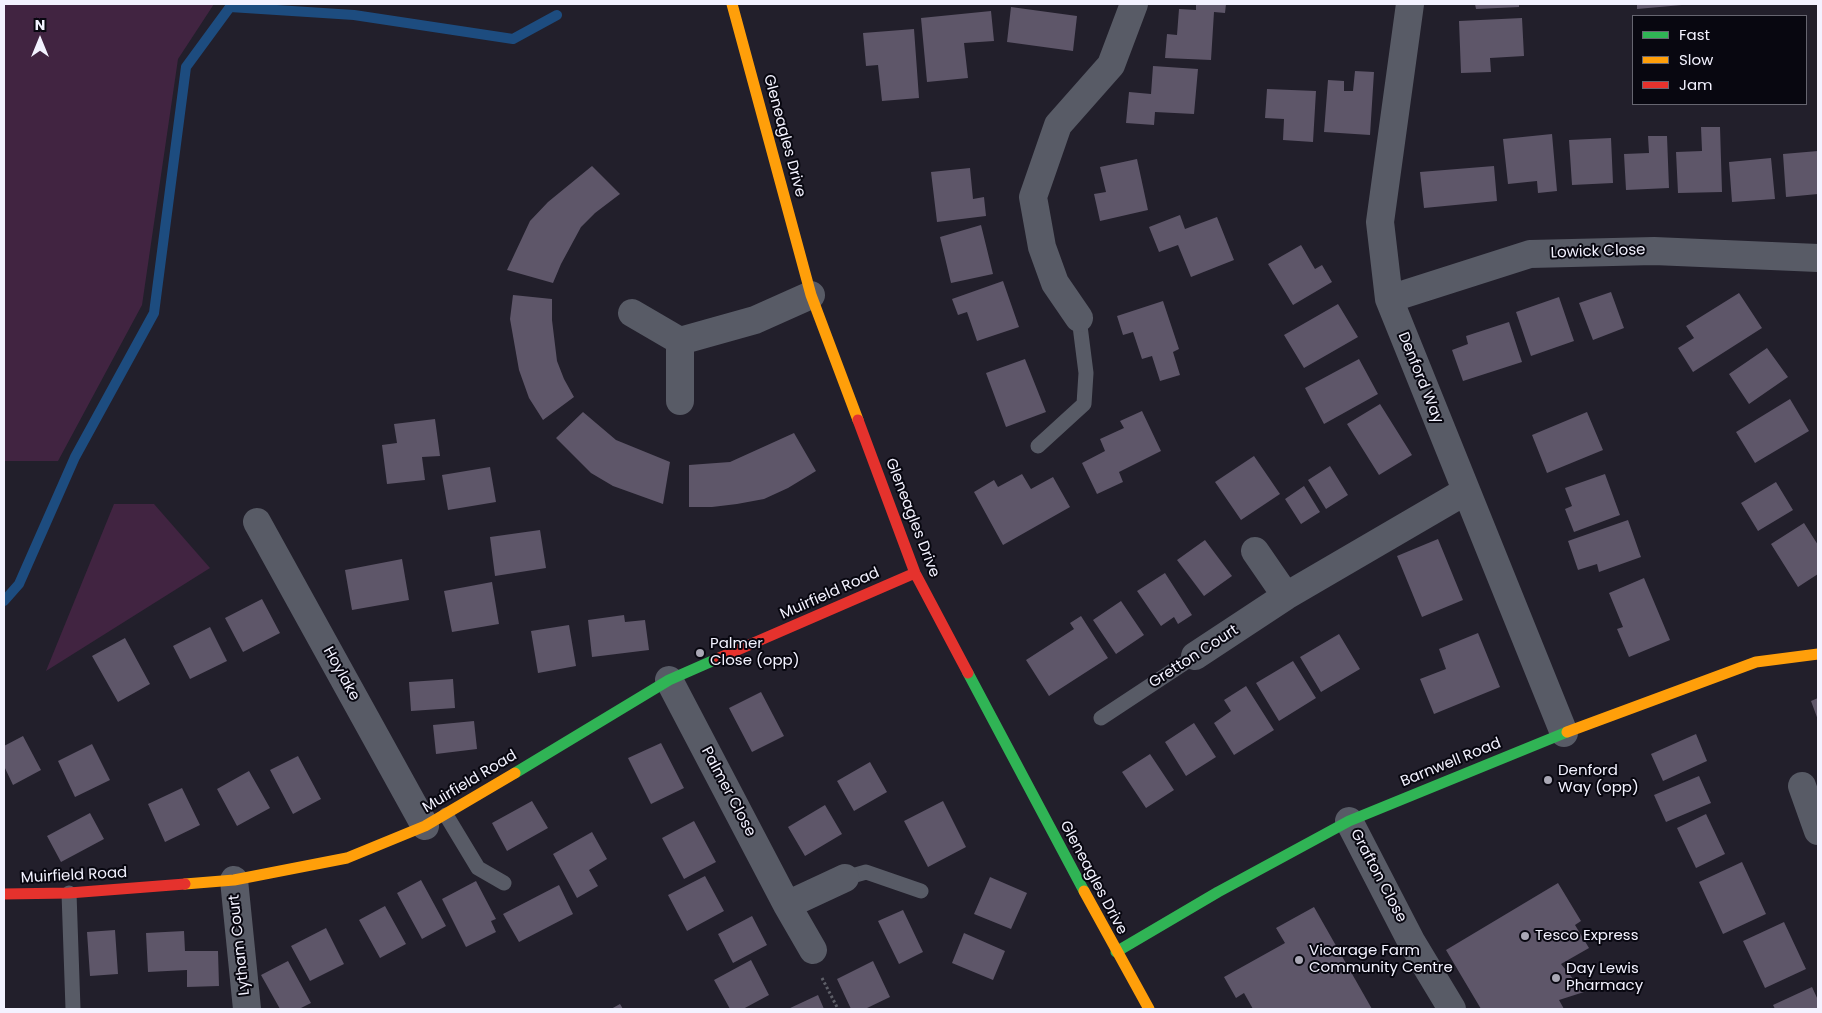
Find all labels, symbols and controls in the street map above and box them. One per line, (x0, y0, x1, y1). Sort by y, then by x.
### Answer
north arrow (15, 15, 65, 65)
text: N (35, 15, 45, 35)
legend (1632, 15, 1807, 105)
text: Fast (1679, 24, 1710, 45)
text: Slow (1679, 49, 1713, 70)
street label: Gleneagles Drive (759, 73, 809, 199)
text: Jam (1679, 74, 1713, 95)
street label: Lowick Close (1550, 241, 1646, 263)
street label: Denford Way (1393, 330, 1447, 426)
street label: Gleneagles Drive (881, 456, 943, 580)
street label: Muirfield Road (778, 564, 882, 624)
street label: Gretton Court (1146, 622, 1242, 692)
place label: Palmer Close (opp) (710, 635, 800, 670)
street label: Hoylake (319, 644, 363, 704)
marker: Palmer Close (opp) (694, 647, 706, 659)
street label: Barnwell Road (1398, 735, 1504, 791)
street label: Palmer Close (697, 744, 759, 840)
street label: Muirfield Road (420, 747, 520, 817)
place label: Denford Way (opp) (1558, 762, 1639, 797)
marker: Denford Way (opp) (1542, 774, 1554, 786)
street label: Gleneagles Drive (1055, 818, 1131, 938)
street label: Grafton Close (1346, 826, 1410, 926)
street label: Muirfield Road (20, 864, 128, 888)
street label: Lytham Court (226, 894, 254, 996)
place label: Tesco Express (1535, 927, 1639, 945)
marker: Tesco Express (1519, 930, 1531, 942)
place label: Vicarage Farm Community Centre (1309, 942, 1453, 977)
marker: Vicarage Farm Community Centre (1293, 954, 1305, 966)
place label: Day Lewis Pharmacy (1566, 960, 1643, 995)
marker: Day Lewis Pharmacy (1550, 972, 1562, 984)

